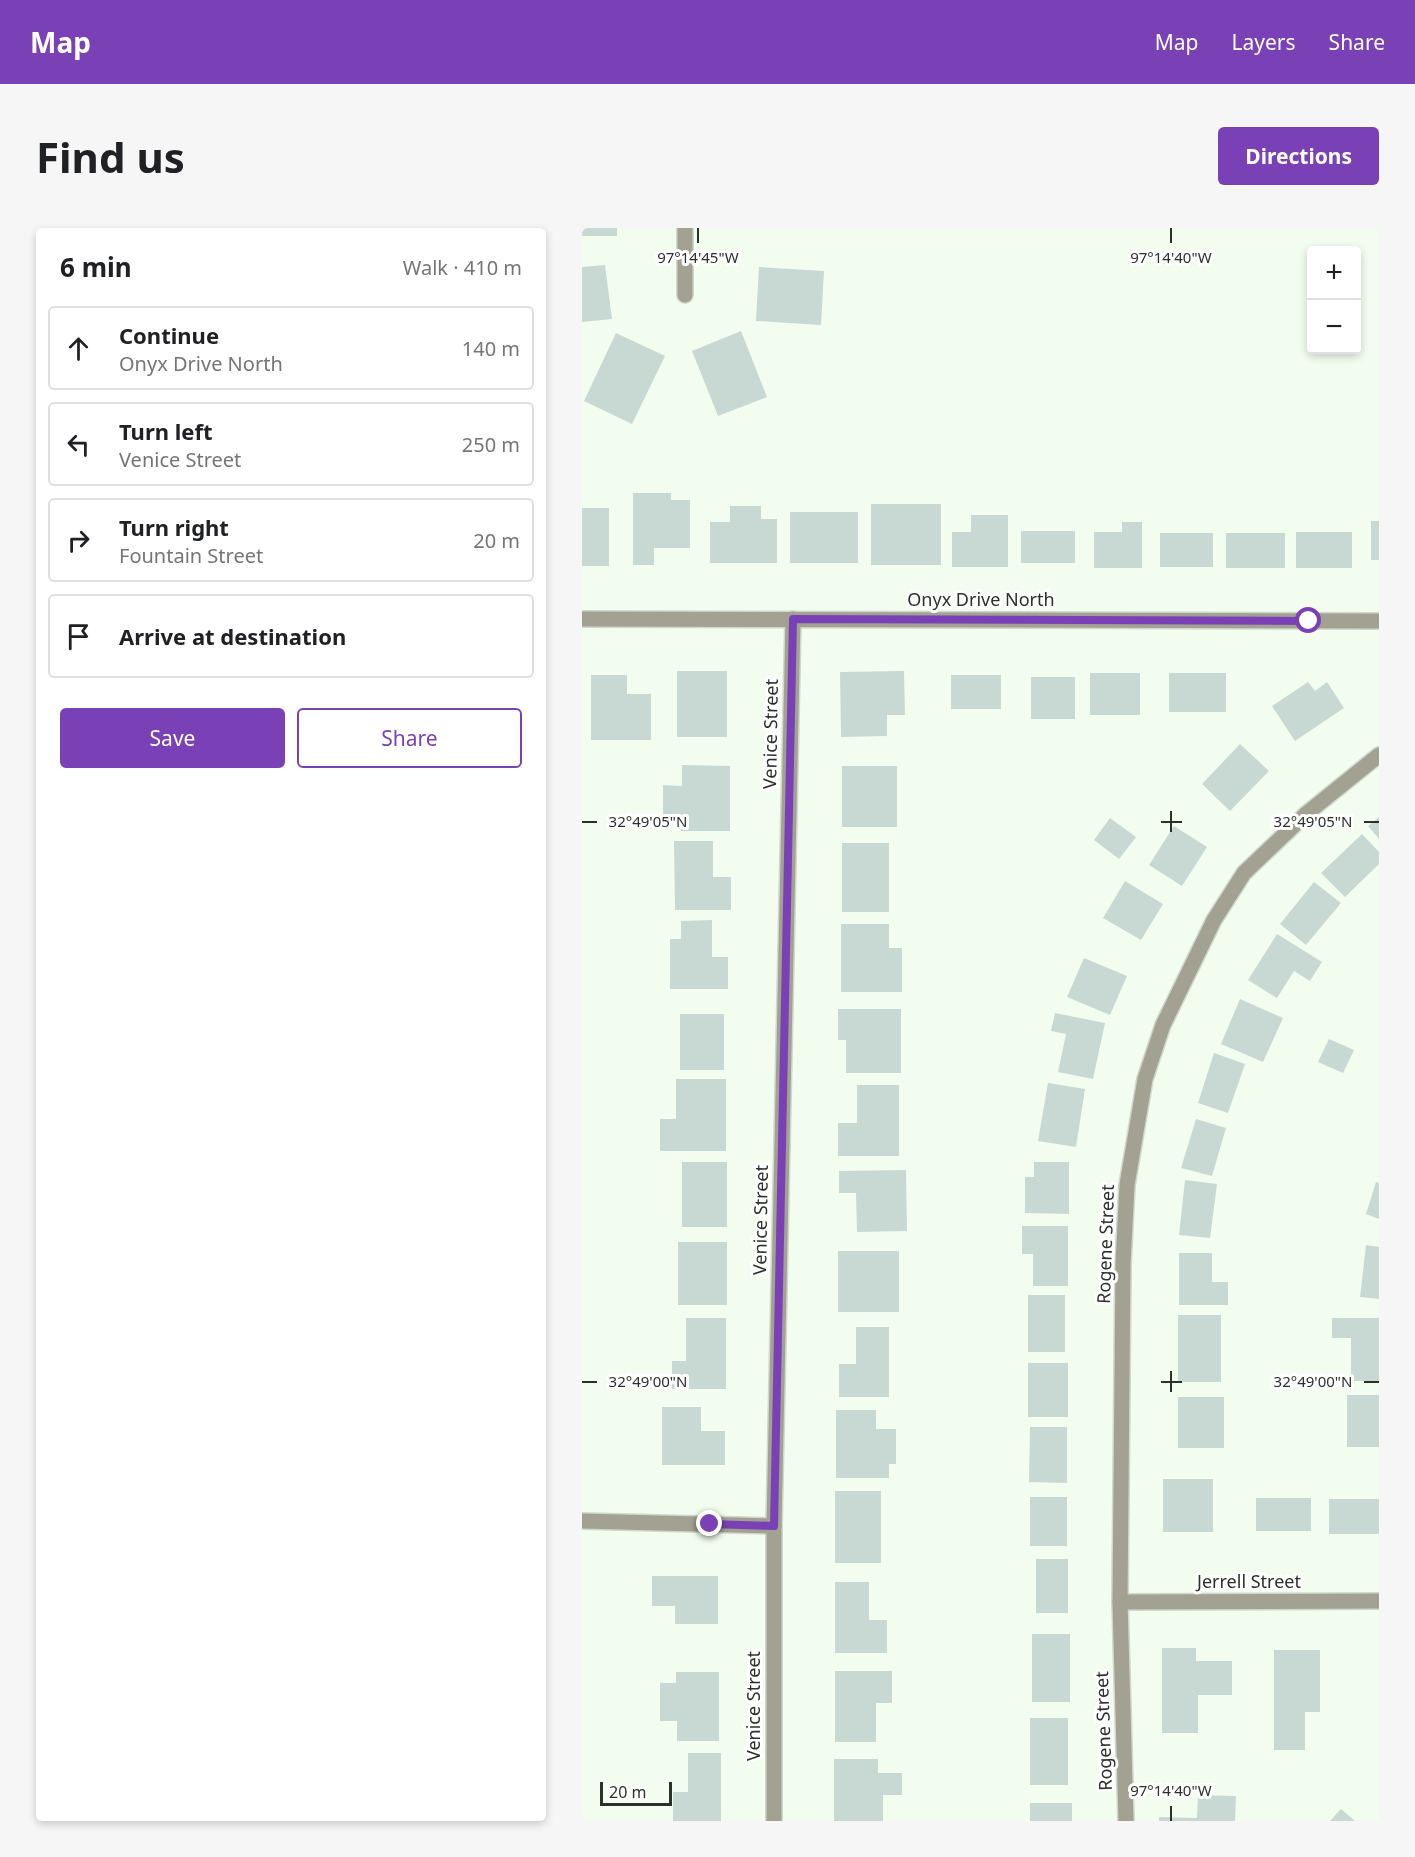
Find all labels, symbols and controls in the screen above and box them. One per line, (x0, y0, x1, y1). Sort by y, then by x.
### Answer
text: Map (30, 23, 91, 61)
text: Map (1155, 28, 1199, 56)
text: Layers (1232, 28, 1296, 56)
text: Share (1329, 28, 1385, 56)
button: Directions (1218, 127, 1379, 185)
text: Find us (36, 128, 185, 185)
map controls (1307, 246, 1361, 354)
button: + (1307, 246, 1361, 300)
text: 97°14'45"W (657, 247, 739, 267)
text: 97°14'40"W (1130, 247, 1212, 267)
text: 6 min (60, 249, 132, 285)
text: Walk · 410 m (403, 254, 522, 281)
button: − (1307, 300, 1361, 354)
text: Continue (119, 320, 219, 350)
icon: ahead (62, 332, 95, 365)
text: 140 m (462, 335, 520, 362)
text: Onyx Drive North (119, 350, 283, 377)
text: Turn left (119, 416, 213, 446)
icon: left (62, 428, 95, 461)
text: 250 m (462, 431, 520, 458)
text: Venice Street (119, 446, 241, 473)
text: Turn right (119, 512, 229, 542)
icon: right (62, 524, 95, 557)
text: 20 m (473, 527, 520, 554)
text: Fountain Street (119, 542, 263, 569)
street label: Onyx Drive North (907, 587, 1055, 611)
route start (1295, 607, 1321, 633)
icon: arrive (62, 620, 95, 653)
text: Arrive at destination (119, 621, 346, 651)
street label: Venice Street (757, 678, 783, 789)
button: Save (60, 708, 285, 768)
button: Share (297, 708, 522, 768)
text: 32°49'05"N (609, 811, 687, 831)
text: 32°49'05"N (1274, 811, 1352, 831)
street label: Venice Street (747, 1164, 773, 1275)
street label: Rogene Street (1091, 1183, 1119, 1304)
text: 32°49'00"N (609, 1371, 687, 1391)
text: 32°49'00"N (1274, 1371, 1352, 1391)
route end (696, 1510, 722, 1536)
street label: Jerrell Street (1195, 1569, 1301, 1593)
street label: Venice Street (741, 1650, 765, 1761)
street label: Rogene Street (1089, 1670, 1117, 1791)
scale bar (600, 1779, 672, 1806)
text: 97°14'40"W (1130, 1780, 1212, 1800)
text: 20 m (609, 1781, 646, 1803)

